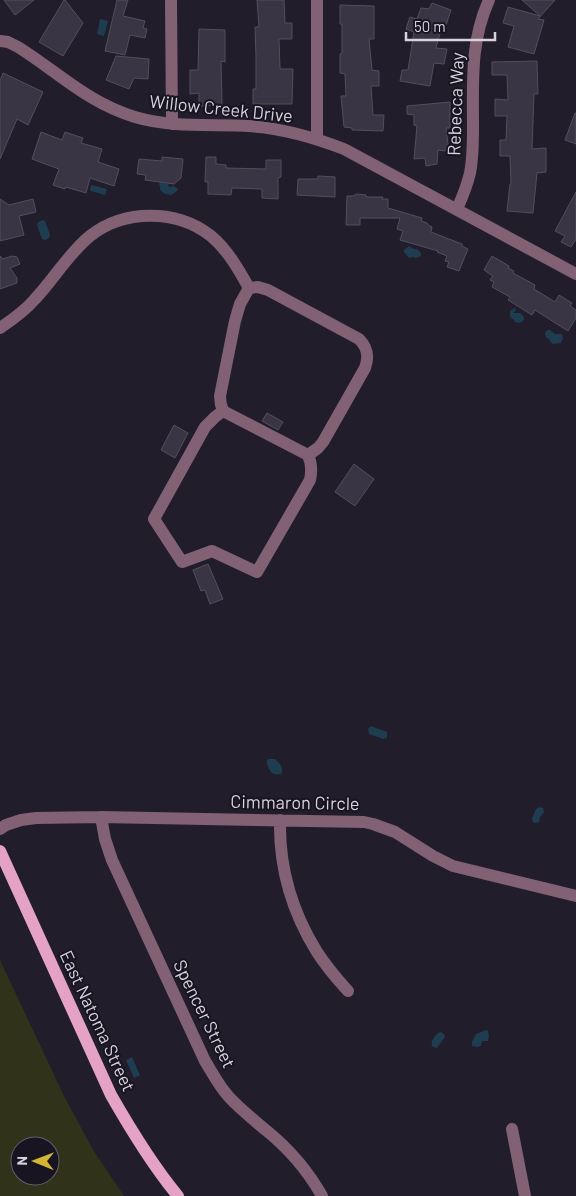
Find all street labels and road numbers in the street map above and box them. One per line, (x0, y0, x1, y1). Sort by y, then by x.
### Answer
street label: Rebecca Way (442, 52, 468, 156)
street label: Willow Creek Drive (148, 90, 294, 126)
street label: Cimmaron Circle (230, 790, 360, 814)
street label: East Natoma Street (56, 947, 140, 1095)
street label: Spencer Street (169, 956, 241, 1071)

